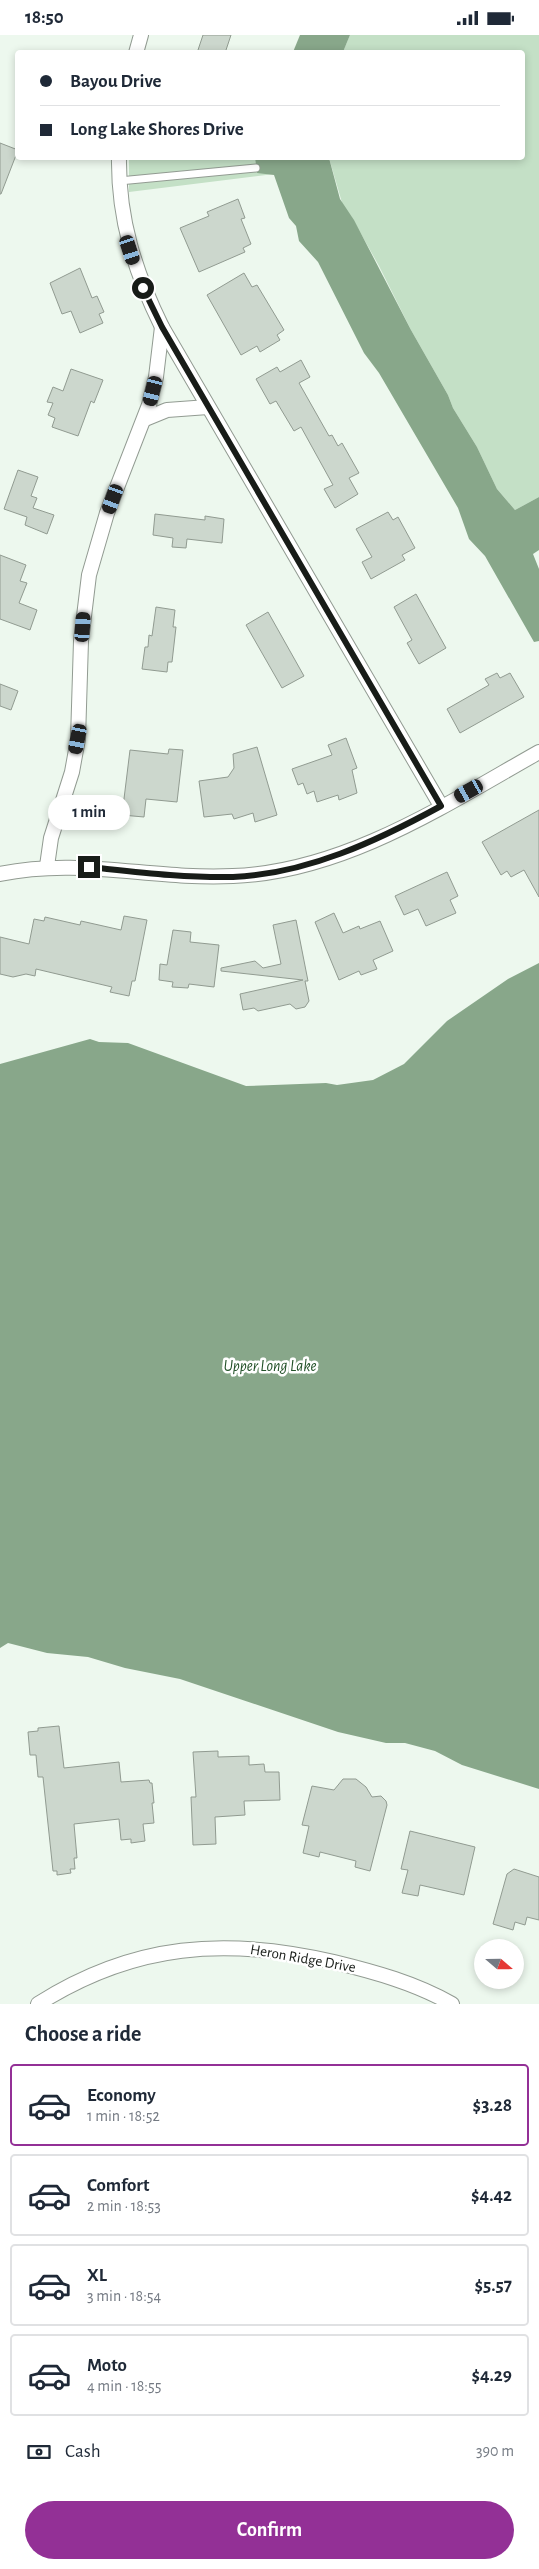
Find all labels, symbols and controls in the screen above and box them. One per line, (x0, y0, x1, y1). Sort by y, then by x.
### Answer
text: 18:50 (25, 8, 64, 27)
text: Bayou Drive (70, 72, 162, 91)
text: Long Lake Shores Drive (70, 120, 244, 139)
car (118, 233, 141, 267)
route start (132, 277, 154, 299)
car (142, 375, 163, 407)
car (100, 482, 125, 516)
car (74, 612, 91, 642)
car (67, 723, 88, 755)
car (452, 777, 485, 805)
callout: 1 min (48, 795, 130, 829)
text: 1 min (72, 804, 106, 820)
route end (78, 856, 100, 878)
water label: Upper Long Lake (224, 1358, 317, 1375)
north arrow (474, 1939, 524, 1989)
map controls (474, 1939, 524, 1989)
street label: Heron Ridge Drive (249, 1942, 357, 1975)
text: Choose a ride (25, 2023, 141, 2045)
icon: car (27, 2083, 72, 2128)
text: Economy (87, 2086, 156, 2105)
text: $3.28 (473, 2096, 512, 2115)
text: 1 min · 18:52 (87, 2108, 160, 2124)
icon: car (27, 2173, 72, 2218)
text: Comfort (87, 2176, 149, 2195)
text: $4.42 (471, 2186, 512, 2205)
text: 2 min · 18:53 (87, 2198, 161, 2214)
icon: car (27, 2263, 72, 2308)
text: XL (87, 2266, 107, 2285)
text: $5.57 (474, 2276, 512, 2295)
text: 3 min · 18:54 (87, 2288, 161, 2304)
icon: car (27, 2353, 72, 2398)
text: Moto (87, 2356, 127, 2375)
text: $4.29 (471, 2366, 512, 2385)
text: 4 min · 18:55 (87, 2378, 161, 2394)
icon: cash (25, 2438, 53, 2466)
text: Cash (65, 2442, 101, 2461)
text: 390 m (476, 2443, 514, 2459)
button: Confirm (25, 2501, 514, 2559)

